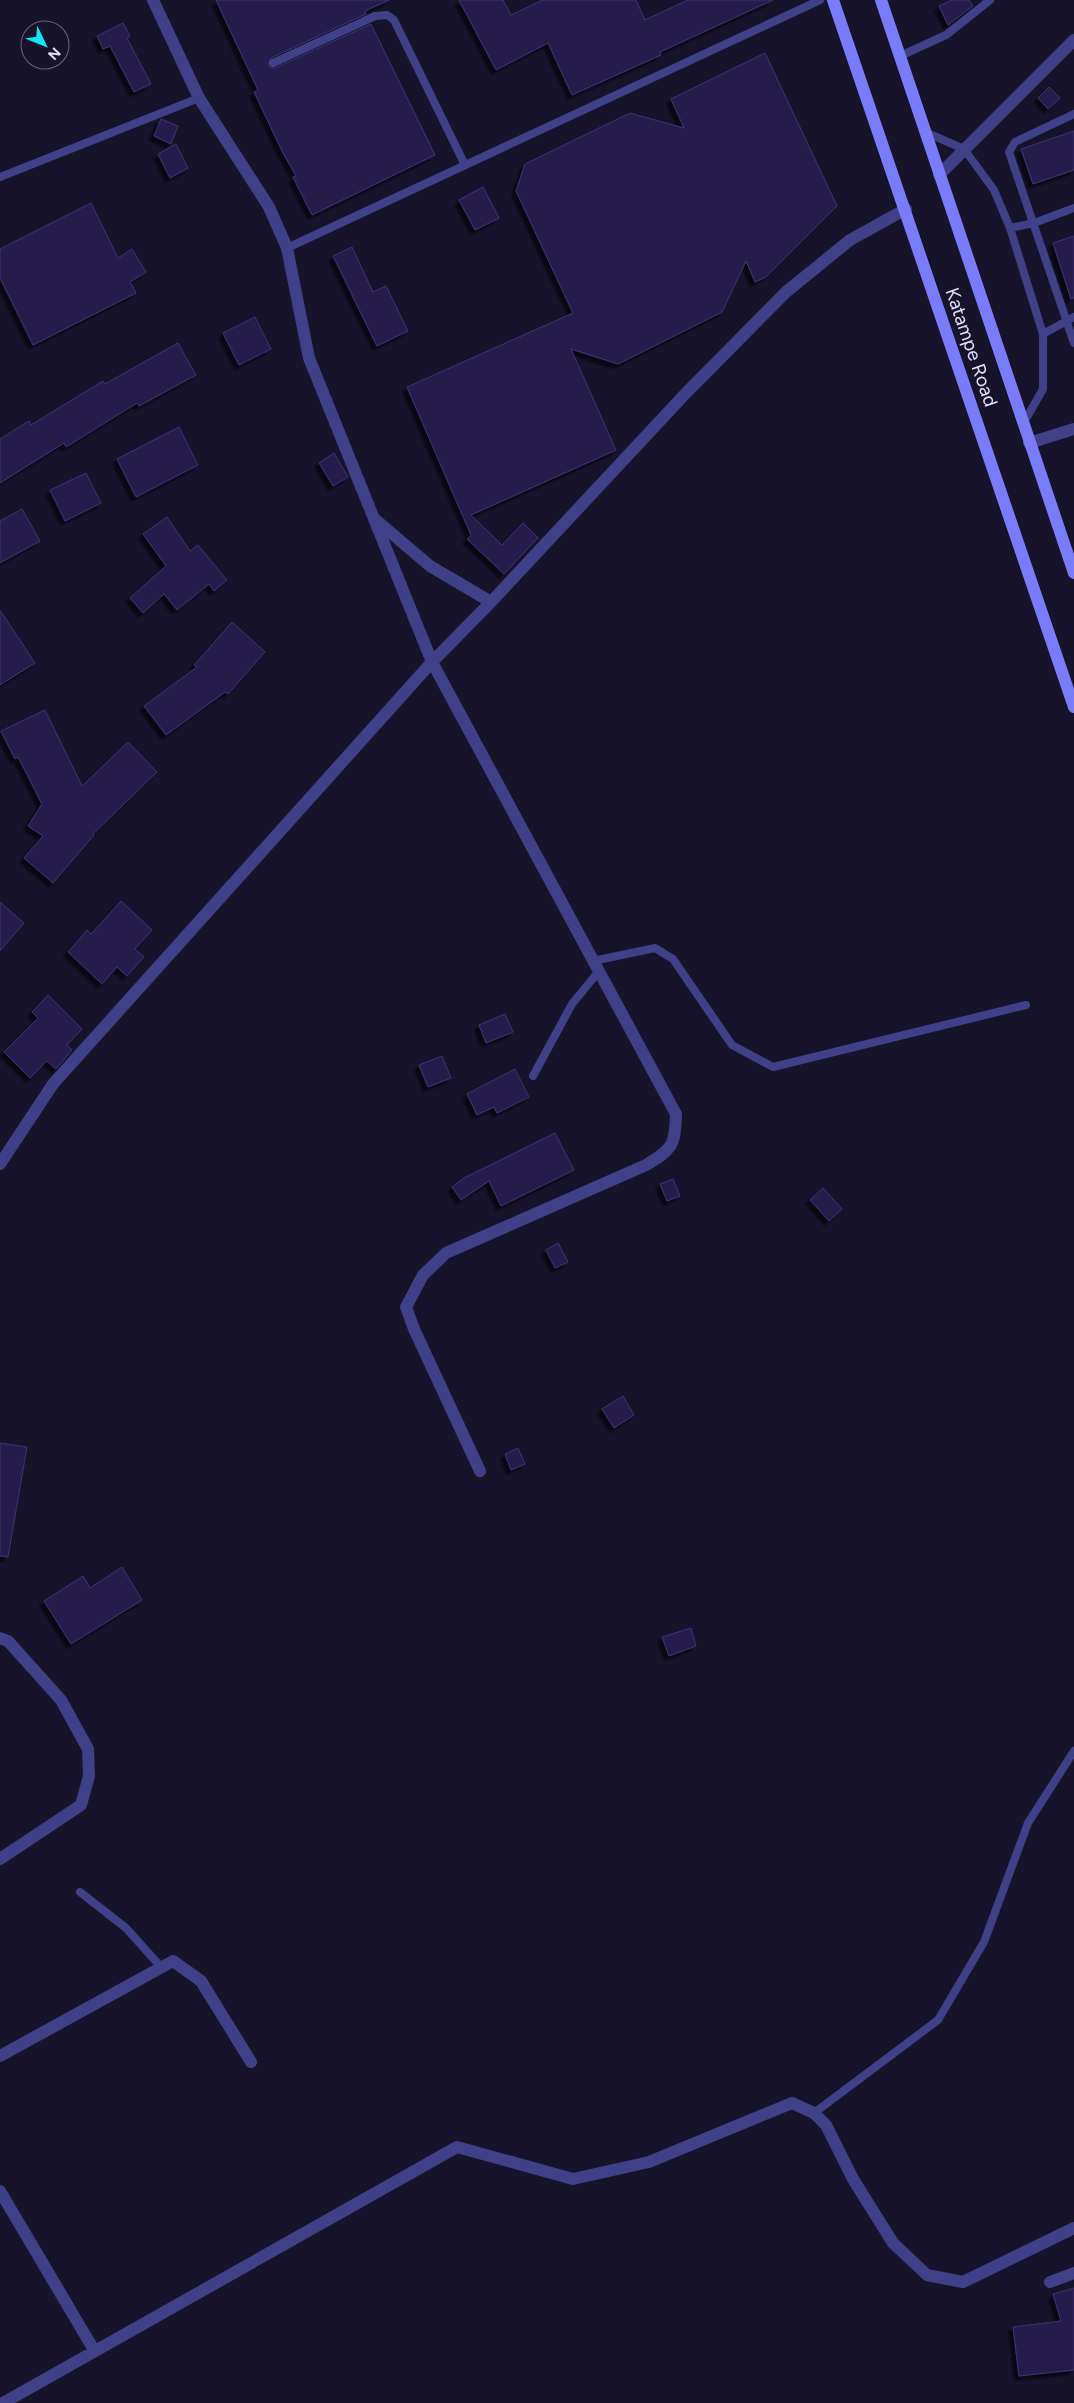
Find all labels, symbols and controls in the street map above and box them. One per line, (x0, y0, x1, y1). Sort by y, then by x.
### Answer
north arrow (20, 20, 70, 70)
text: N (44, 44, 64, 63)
street label: Katampe Road (940, 285, 1003, 410)

